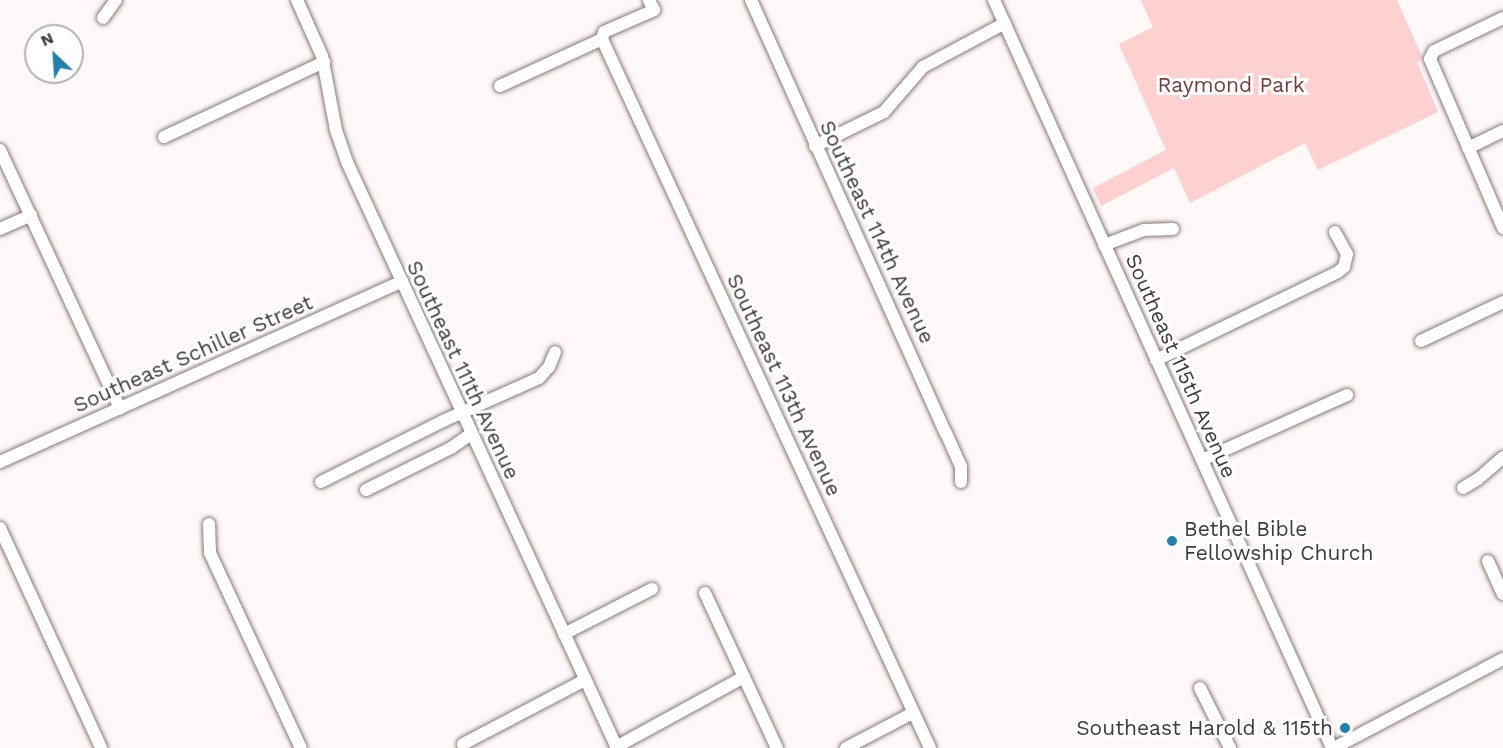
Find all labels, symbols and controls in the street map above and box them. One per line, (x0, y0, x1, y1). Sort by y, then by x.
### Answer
north arrow (24, 24, 84, 84)
text: N (38, 28, 56, 50)
park label: Raymond Park (1157, 72, 1305, 98)
street label: Southeast 114th Avenue (814, 116, 940, 348)
street label: Southeast 115th Avenue (1120, 250, 1242, 482)
street label: Southeast 111th Avenue (401, 256, 525, 484)
street label: Southeast 113th Avenue (721, 269, 847, 501)
street label: Southeast Schiller Street (69, 290, 317, 418)
place label: Bethel Bible Fellowship Church (1184, 516, 1374, 566)
marker: Bethel Bible Fellowship Church (1165, 534, 1179, 548)
place label: Southeast Harold & 115th (1076, 715, 1333, 741)
marker: Southeast Harold & 115th (1338, 721, 1352, 735)

